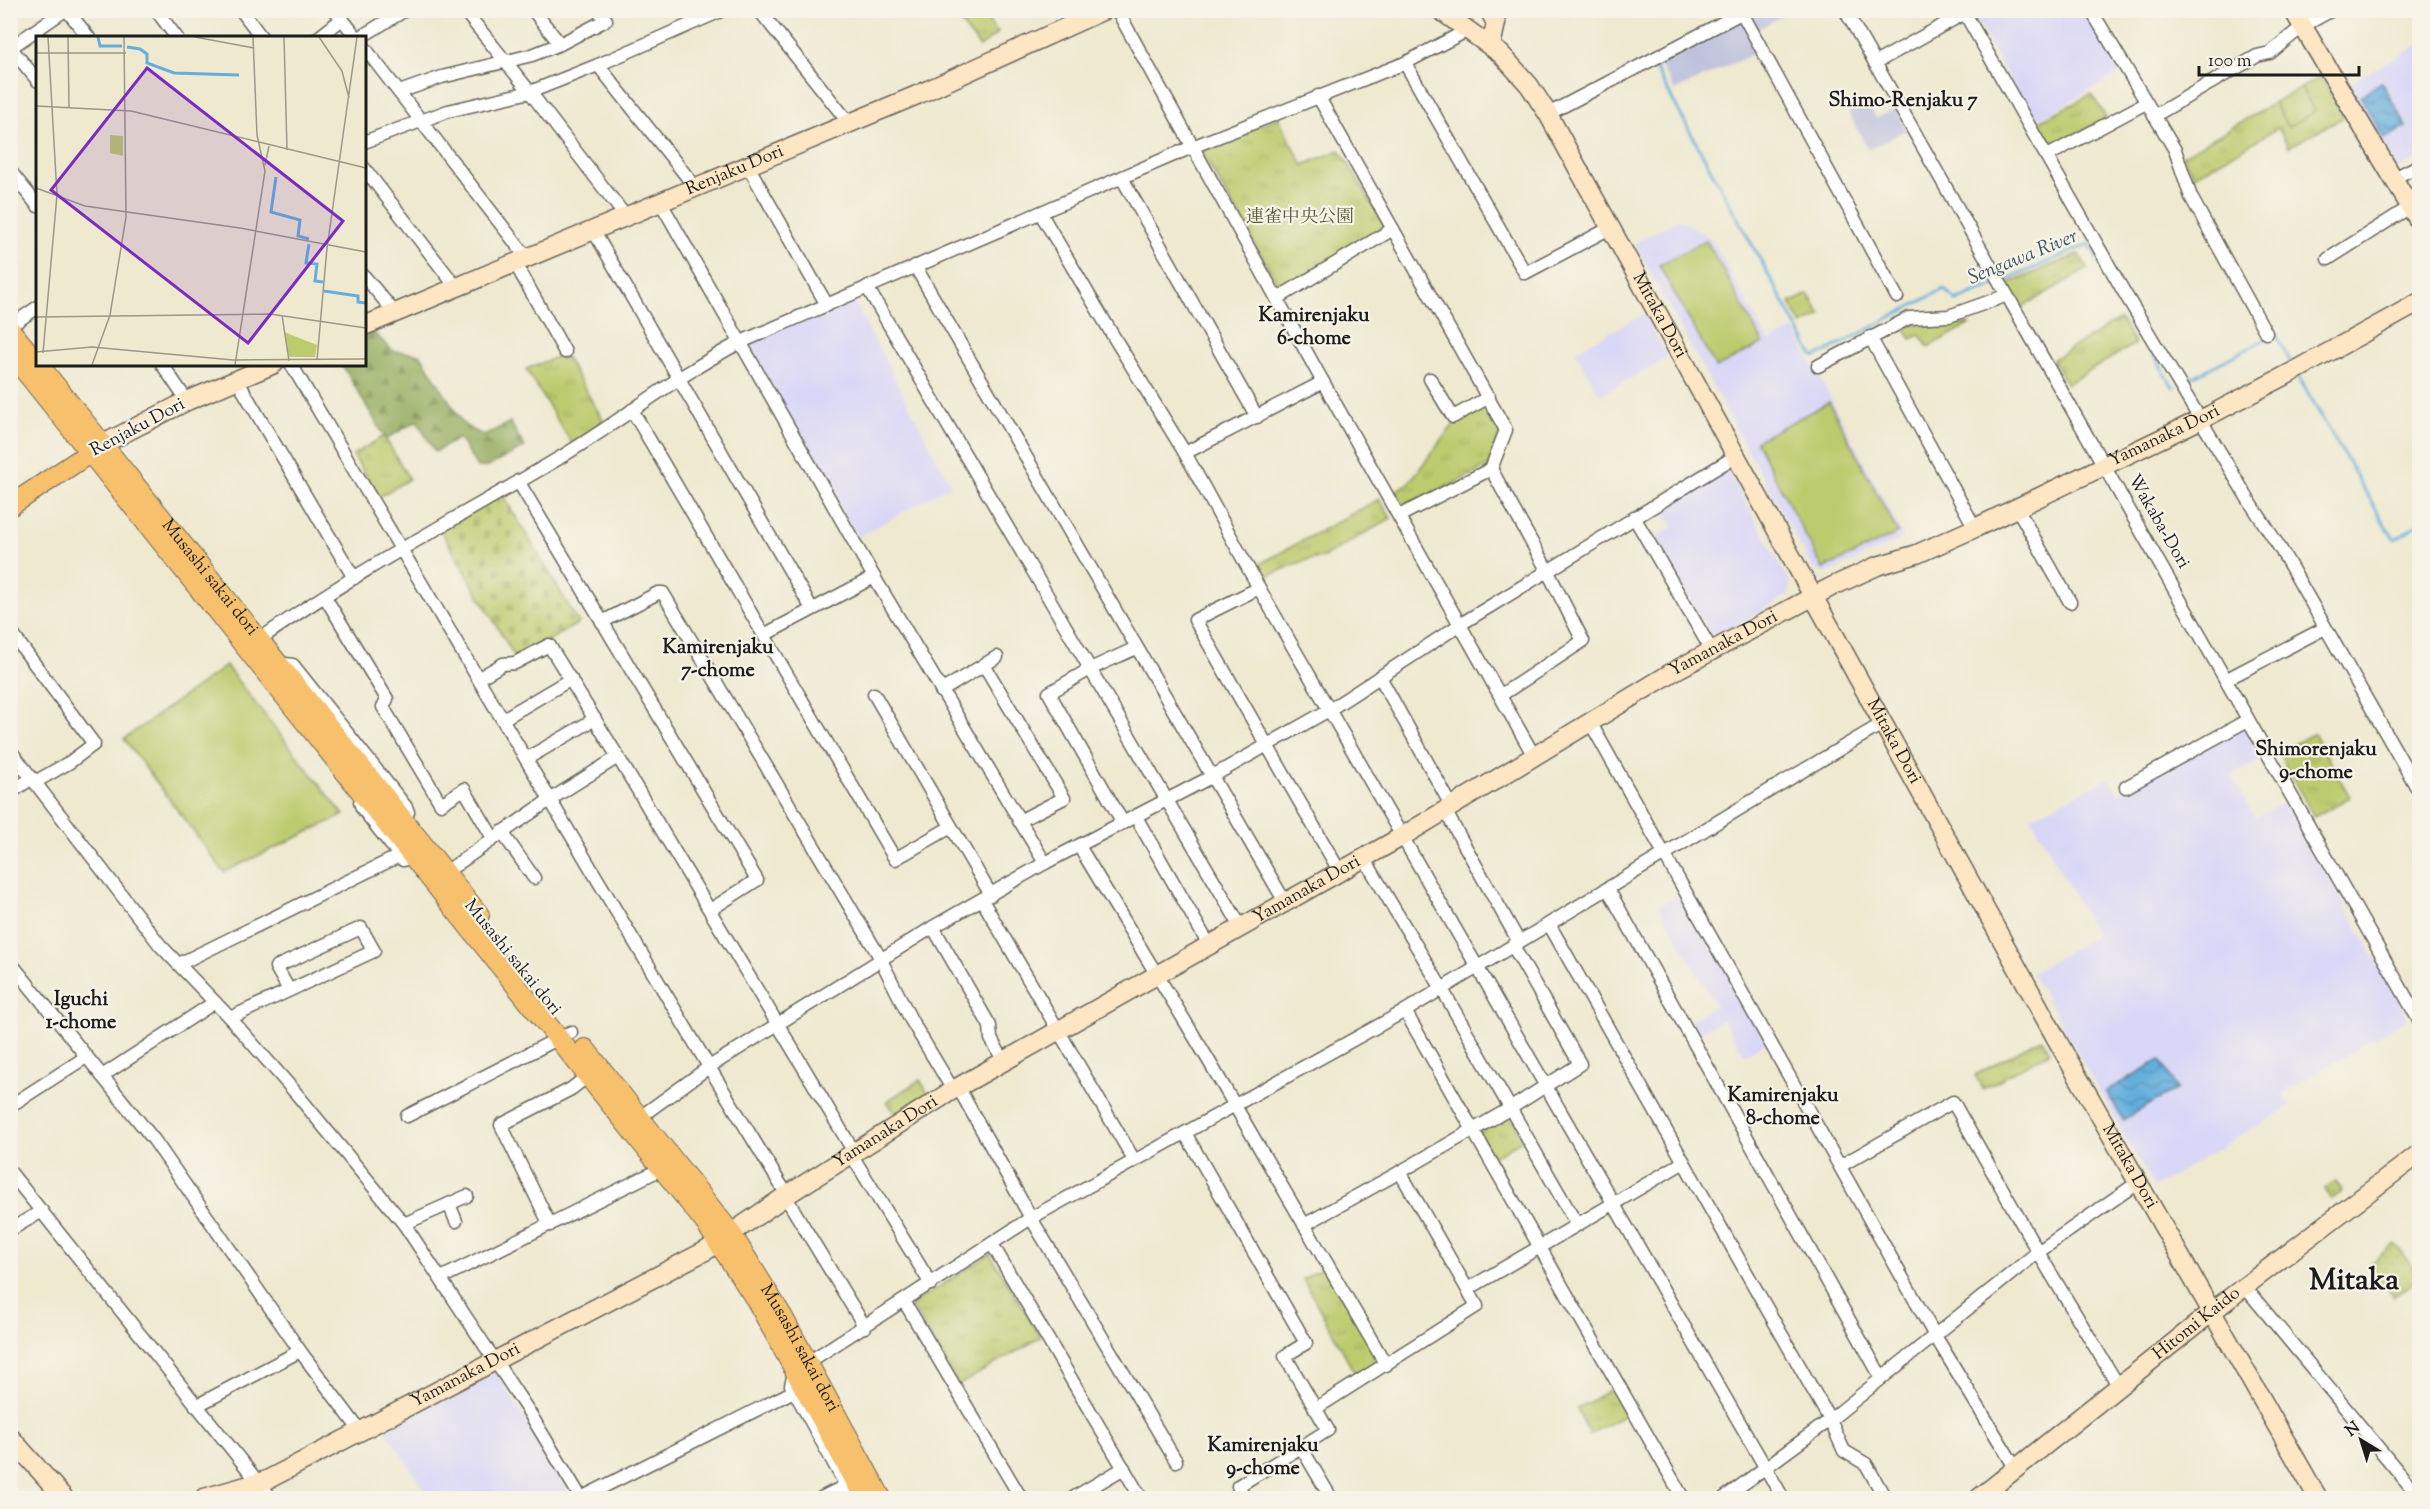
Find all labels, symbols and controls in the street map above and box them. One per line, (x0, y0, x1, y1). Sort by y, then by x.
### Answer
inset map (36, 36, 366, 366)
scale bar (2199, 39, 2360, 77)
text: 100 m (2208, 49, 2252, 75)
district label: Shimo-Renjaku 7 (1828, 87, 1979, 116)
street label: Renjaku Dori (682, 139, 788, 203)
park label: 連雀中央公園 (1246, 205, 1354, 231)
water label: Sengawa River (1964, 223, 2082, 293)
street label: Mitaka Dori (1625, 268, 1693, 363)
district label: Kamirenjaku 6-chome (1259, 302, 1370, 354)
street label: Renjaku Dori (86, 392, 190, 464)
street label: Yamanaka Dori (2105, 399, 2225, 474)
street label: Wakaba-Dori (2120, 470, 2196, 574)
street label: Musashi sakai dori (154, 514, 264, 642)
street label: Yamanaka Dori (1665, 605, 1783, 684)
district label: Kamirenjaku 7-chome (663, 634, 774, 686)
street label: Mitaka Dori (1859, 694, 1927, 789)
district label: Shimorenjaku 9-chome (2255, 736, 2377, 788)
street label: Yamanaka Dori (1248, 849, 1366, 931)
street label: Musashi sakai dori (457, 894, 567, 1022)
district label: Iguchi 1-chome (46, 986, 116, 1038)
district label: Kamirenjaku 8-chome (1728, 1082, 1839, 1134)
street label: Yamanaka Dori (828, 1089, 943, 1176)
street label: Mitaka Dori (2094, 1119, 2164, 1214)
district label: Mitaka (2309, 1260, 2399, 1303)
street label: Musashi sakai dori (753, 1280, 845, 1417)
street label: Hitomi Kaido (2148, 1281, 2246, 1367)
street label: Yamanaka Dori (407, 1337, 525, 1415)
north arrow (2331, 1410, 2391, 1470)
text: N (2341, 1417, 2366, 1443)
district label: Kamirenjaku 9-chome (1208, 1432, 1319, 1484)

